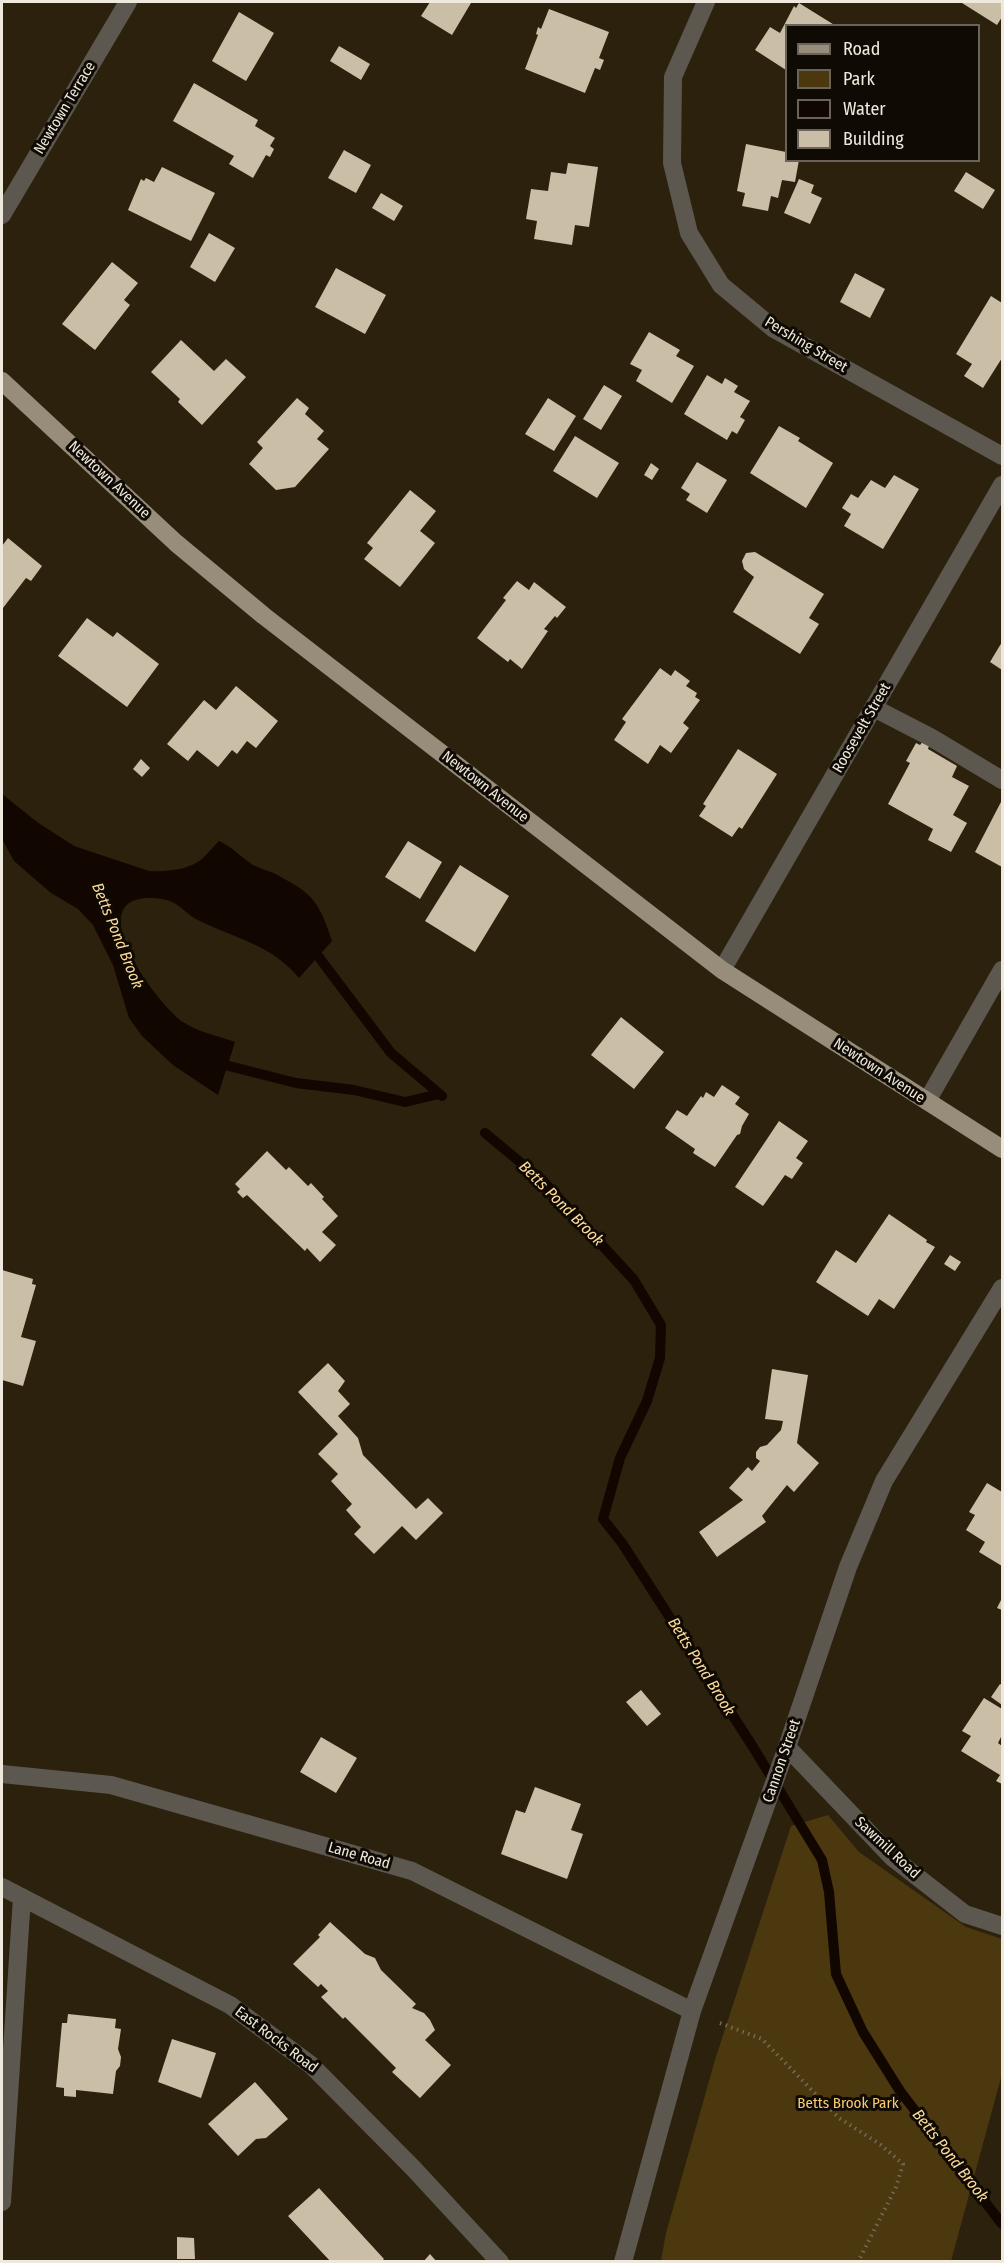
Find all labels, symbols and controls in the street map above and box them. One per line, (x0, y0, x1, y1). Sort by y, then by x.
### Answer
legend (785, 24, 980, 162)
text: Road (843, 38, 880, 60)
street label: Newtown Terrace (30, 59, 100, 157)
text: Park (843, 68, 875, 90)
text: Water (843, 98, 886, 120)
text: Building (843, 128, 904, 150)
street label: Pershing Street (761, 313, 851, 377)
street label: Newtown Avenue (64, 438, 154, 522)
street label: Roosevelt Street (829, 680, 895, 776)
street label: Newtown Avenue (438, 748, 532, 826)
water label: Betts Pond Brook (87, 880, 147, 992)
street label: Newtown Avenue (830, 1035, 928, 1107)
water label: Betts Pond Brook (514, 1157, 608, 1251)
water label: Betts Pond Brook (663, 1614, 739, 1720)
street label: Cannon Street (759, 1717, 805, 1805)
street label: Sawmill Road (851, 1813, 923, 1883)
street label: Lane Road (326, 1839, 392, 1873)
street label: East Rocks Road (231, 2003, 321, 2077)
park label: Betts Brook Park (797, 2095, 899, 2113)
water label: Betts Pond Brook (908, 2106, 992, 2206)

